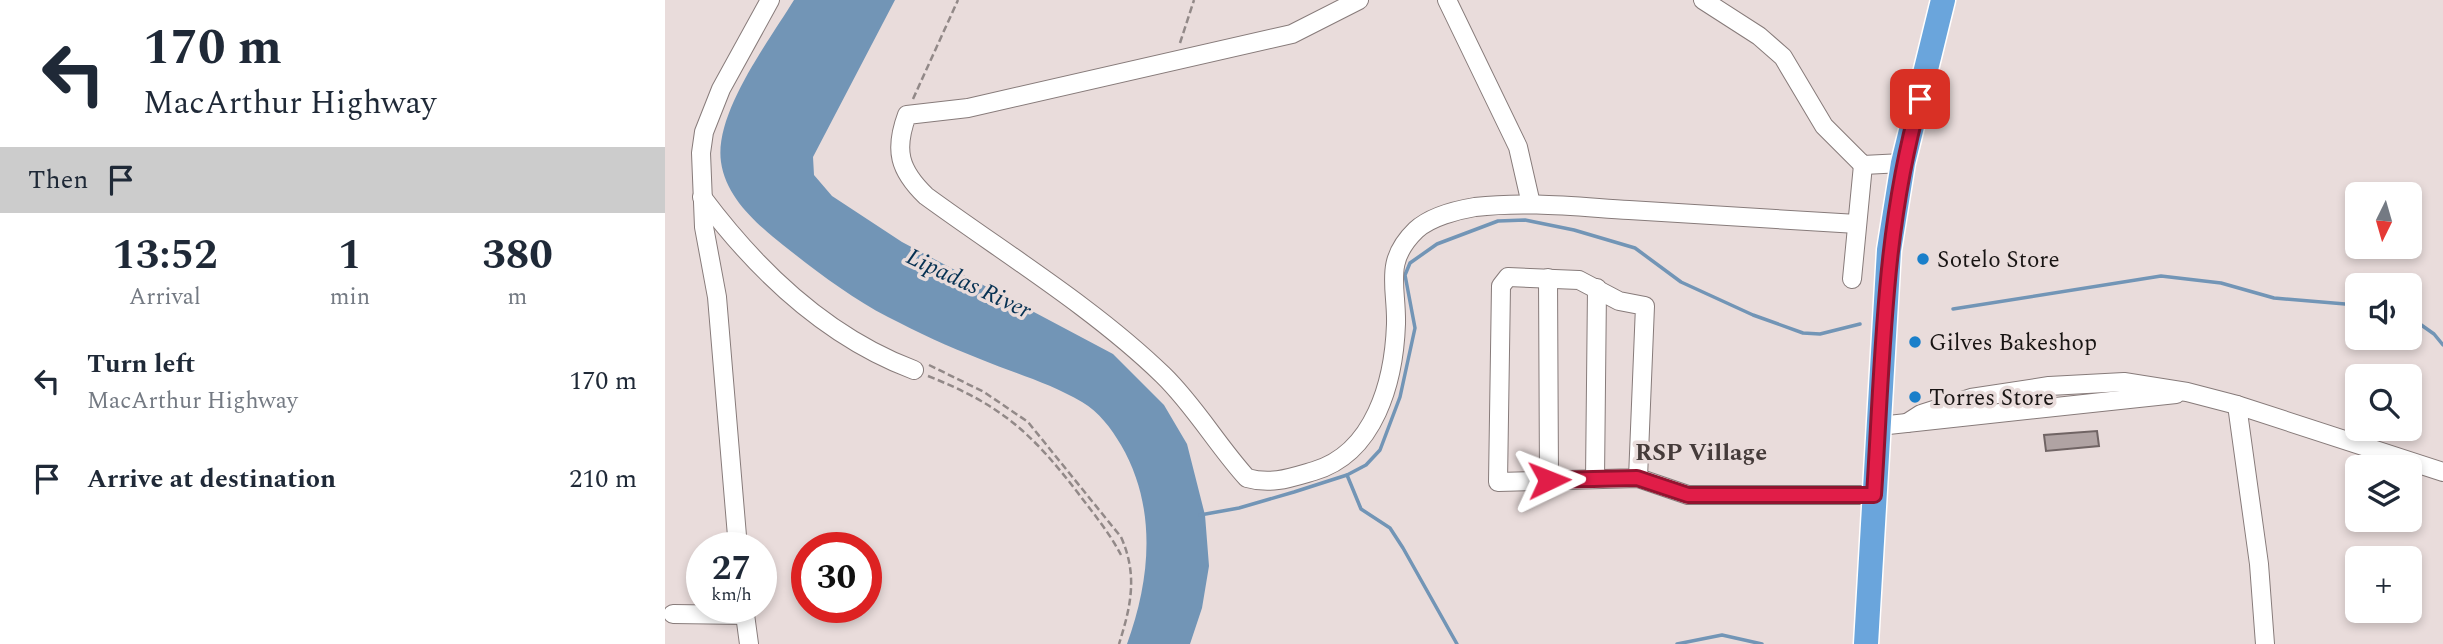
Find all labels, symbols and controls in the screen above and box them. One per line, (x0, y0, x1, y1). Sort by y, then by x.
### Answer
text: 170 m (143, 11, 282, 86)
icon: left (28, 28, 119, 119)
pin (1890, 69, 1950, 129)
text: MacArthur Highway (143, 79, 436, 128)
icon: arrive (1901, 80, 1939, 118)
text: Then (28, 160, 88, 200)
icon: arrive (102, 161, 140, 199)
north arrow (2345, 182, 2422, 259)
map controls (2345, 182, 2422, 623)
text: 13:52 (112, 224, 218, 287)
text: 1 (338, 224, 362, 287)
text: 380 (482, 224, 553, 287)
water label: Lipadas River (900, 239, 1038, 329)
place label: Sotelo Store (1937, 243, 2060, 278)
marker: Sotelo Store (1915, 251, 1931, 267)
button: sound (2345, 273, 2422, 350)
text: Arrival (129, 280, 201, 315)
text: min (330, 280, 370, 315)
text: m (508, 280, 527, 315)
place label: Gilves Bakeshop (1929, 326, 2097, 361)
marker: Gilves Bakeshop (1907, 334, 1923, 350)
text: Turn left (87, 344, 195, 384)
text: 170 m (569, 361, 637, 401)
icon: left (28, 362, 66, 400)
button: search (2345, 364, 2422, 441)
place label: Torres Store (1929, 381, 2054, 416)
text: MacArthur Highway (87, 384, 298, 419)
marker: Torres Store (1907, 389, 1923, 405)
district label: RSP Village (1635, 435, 1767, 471)
position arrow (1512, 443, 1586, 517)
button: layers (2345, 455, 2422, 532)
text: Arrive at destination (87, 459, 336, 499)
text: 210 m (569, 459, 637, 499)
icon: arrive (28, 460, 66, 498)
speed limit sign: 30 (791, 532, 882, 623)
text: 27 (712, 542, 751, 595)
button: + (2345, 546, 2422, 623)
text: km/h (711, 581, 752, 608)

